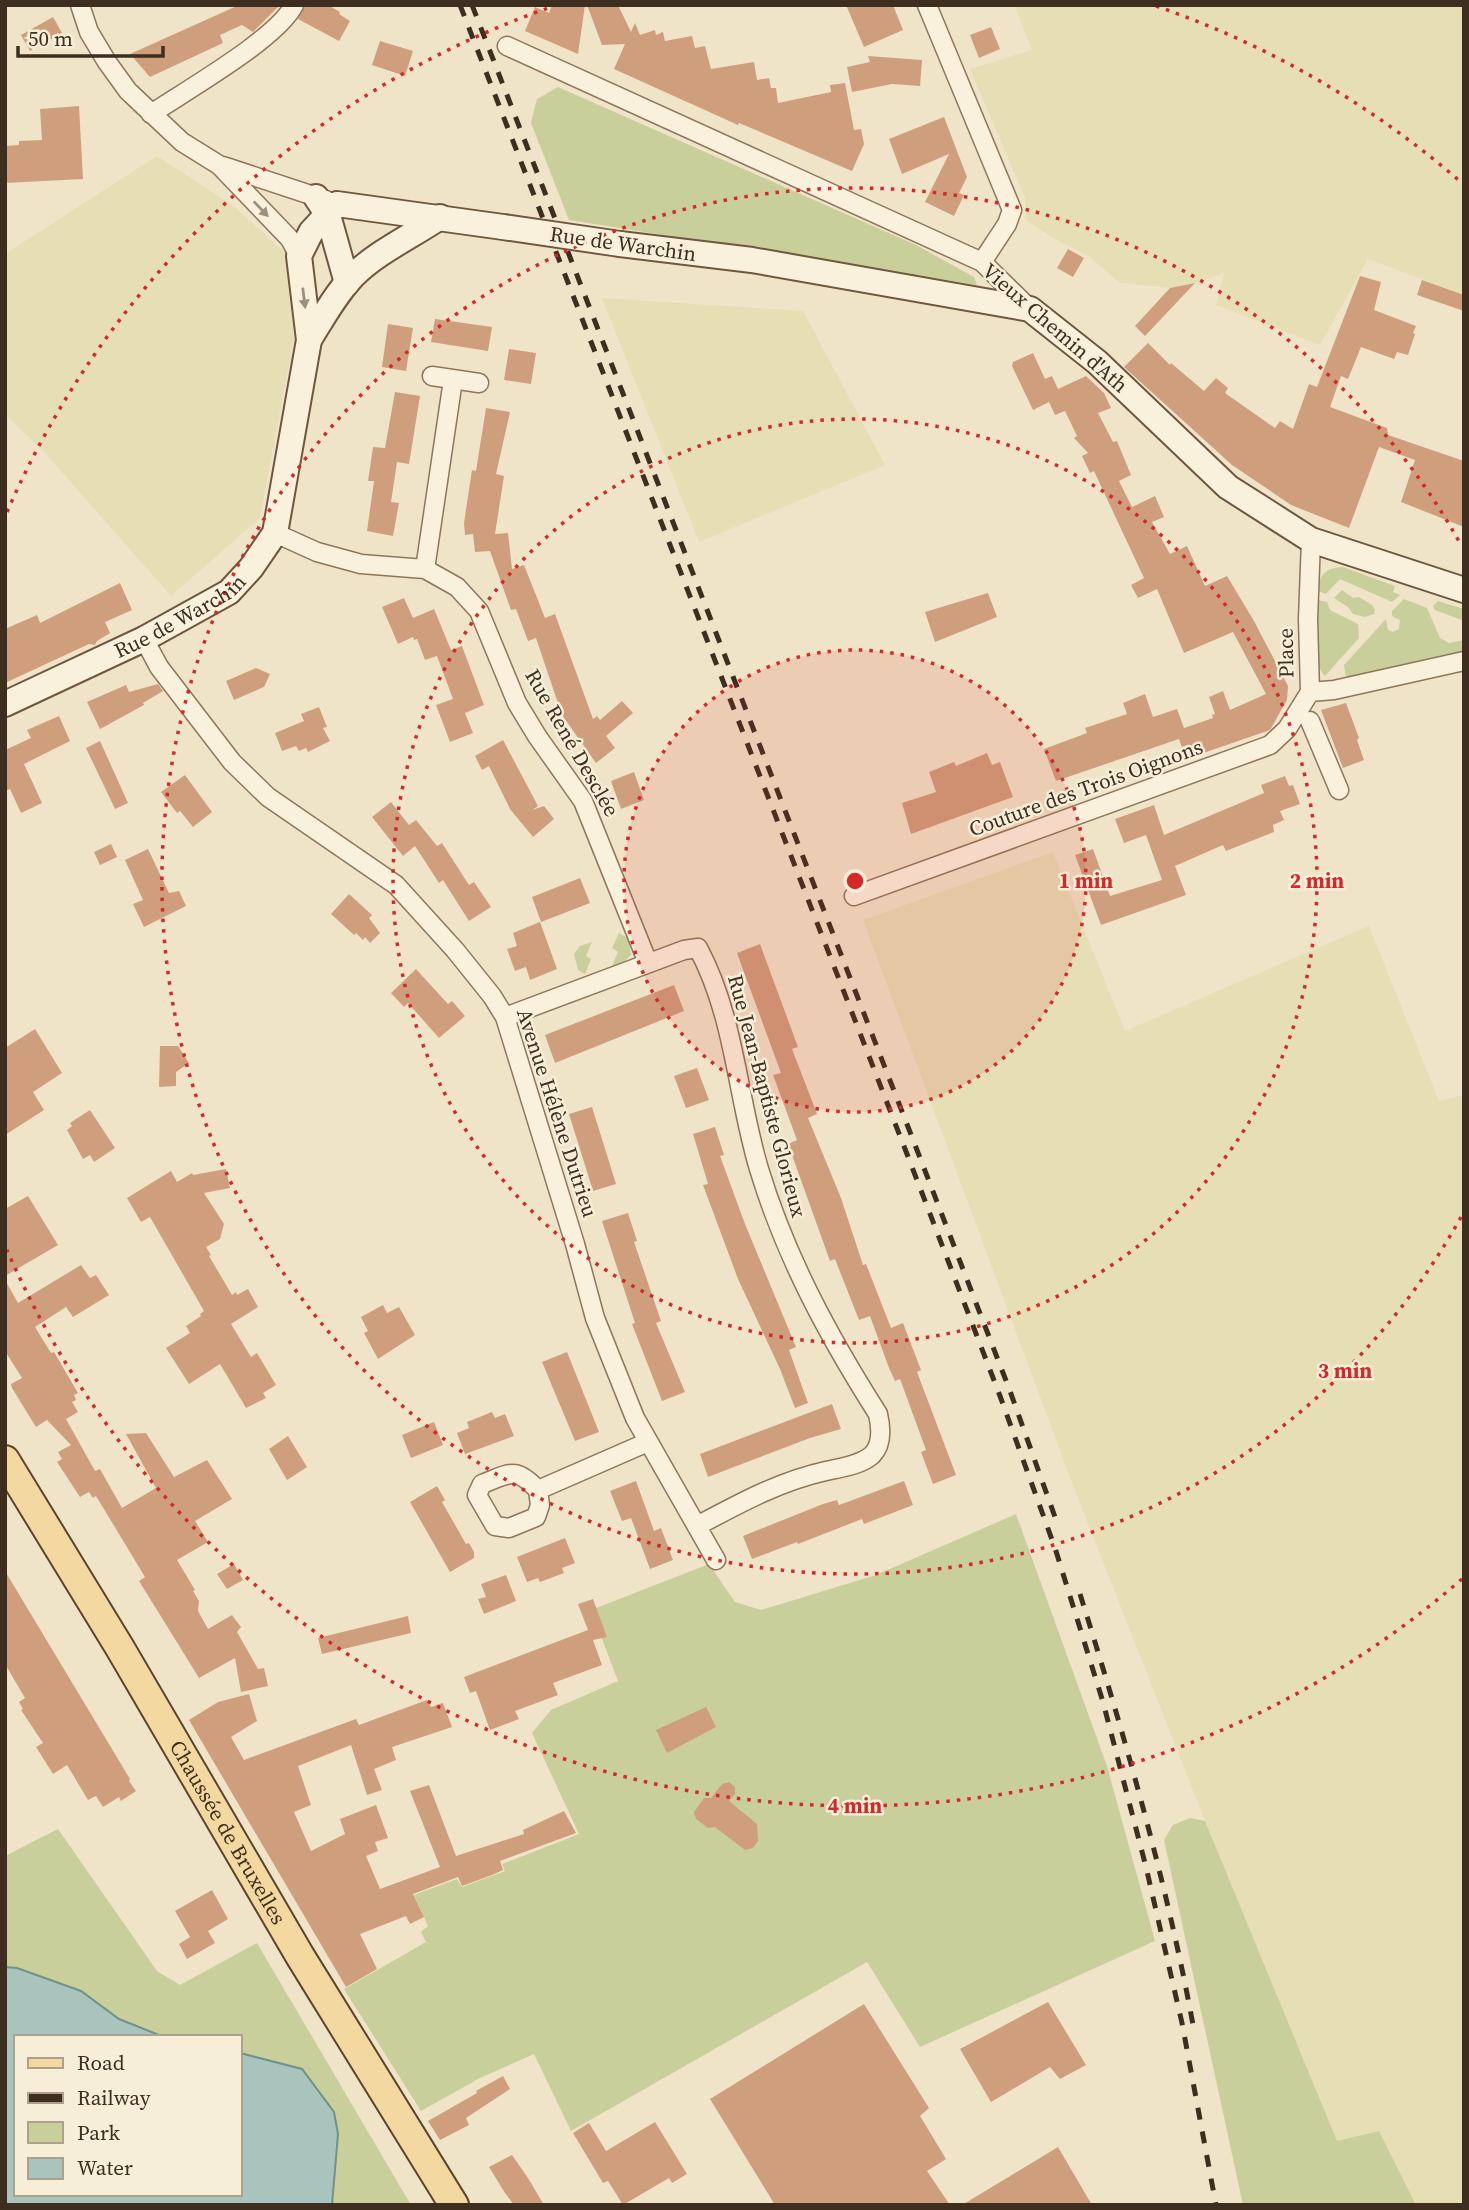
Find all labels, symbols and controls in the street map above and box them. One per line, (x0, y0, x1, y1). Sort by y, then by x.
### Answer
scale bar (18, 14, 163, 58)
text: 50 m (28, 24, 73, 53)
one-way arrow (253, 200, 269, 217)
street label: Rue de Warchin (548, 219, 698, 268)
street label: Vieux Chemin d'Ath (976, 256, 1134, 399)
one-way arrow (299, 287, 310, 309)
street label: Rue de Warchin (109, 567, 253, 665)
street label: Place (1271, 628, 1300, 678)
street label: Rue René Desclée (518, 664, 626, 822)
street label: Couture des Trois Oignons (965, 732, 1207, 843)
text: 1 min (1059, 866, 1113, 895)
text: 2 min (1290, 866, 1344, 895)
centre of rings (843, 869, 867, 893)
street label: Rue Jean-Baptiste Glorieux (721, 971, 814, 1220)
street label: Avenue Hélène Dutrieu (510, 1005, 605, 1221)
text: 3 min (1318, 1356, 1372, 1385)
street label: Chaussée de Bruxelles (163, 1735, 293, 1930)
text: 4 min (828, 1791, 882, 1820)
legend (14, 2035, 242, 2196)
text: Road (77, 2048, 125, 2077)
text: Railway (77, 2083, 151, 2112)
text: Park (77, 2118, 121, 2147)
text: Water (77, 2153, 133, 2182)

